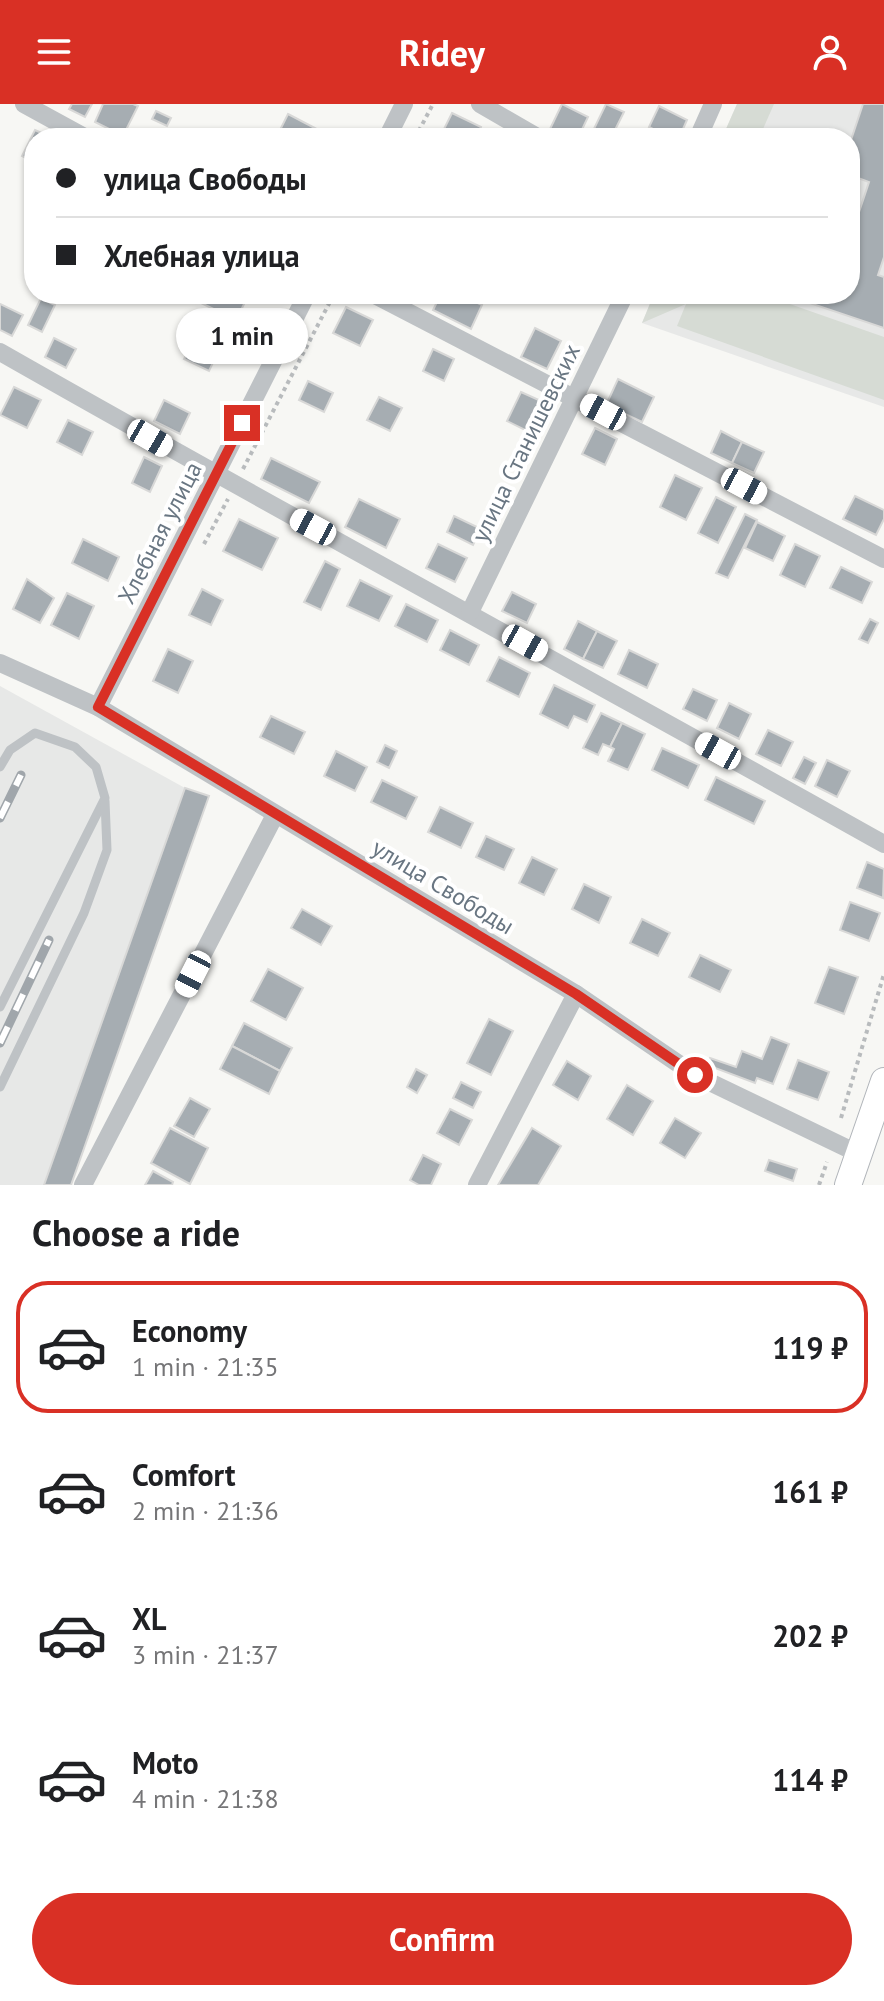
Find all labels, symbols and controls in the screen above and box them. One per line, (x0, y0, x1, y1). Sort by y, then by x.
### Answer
text: Ridey (399, 29, 485, 76)
icon: menu (32, 30, 76, 74)
icon: person (808, 30, 852, 74)
text: улица Свободы (104, 159, 307, 198)
text: Хлебная улица (104, 236, 300, 275)
callout: 1 min (176, 307, 308, 363)
text: 1 min (210, 319, 274, 352)
street label: улица Станишевских (464, 339, 587, 547)
car (576, 390, 630, 434)
route end (224, 405, 260, 441)
car (123, 416, 177, 460)
street label: Хлебная улица (111, 457, 209, 609)
car (717, 464, 771, 508)
car (286, 505, 340, 549)
car (498, 621, 552, 665)
car (691, 729, 745, 773)
street label: улица Свободы (367, 832, 520, 941)
car (171, 947, 215, 1001)
route start (677, 1057, 713, 1093)
text: Choose a ride (32, 1209, 240, 1256)
icon: car (36, 1311, 108, 1383)
text: Economy (132, 1311, 247, 1350)
text: 119 ₽ (772, 1328, 848, 1367)
text: 1 min · 21:35 (132, 1350, 279, 1383)
icon: car (36, 1455, 108, 1527)
text: Comfort (132, 1455, 235, 1494)
text: 161 ₽ (772, 1472, 848, 1511)
text: 2 min · 21:36 (132, 1494, 279, 1527)
icon: car (36, 1599, 108, 1671)
text: XL (132, 1599, 166, 1638)
text: 202 ₽ (772, 1616, 848, 1655)
text: 3 min · 21:37 (132, 1638, 279, 1671)
icon: car (36, 1743, 108, 1815)
text: Moto (132, 1743, 199, 1782)
text: 114 ₽ (772, 1760, 848, 1799)
text: 4 min · 21:38 (132, 1782, 279, 1815)
button: Confirm (32, 1893, 852, 1985)

